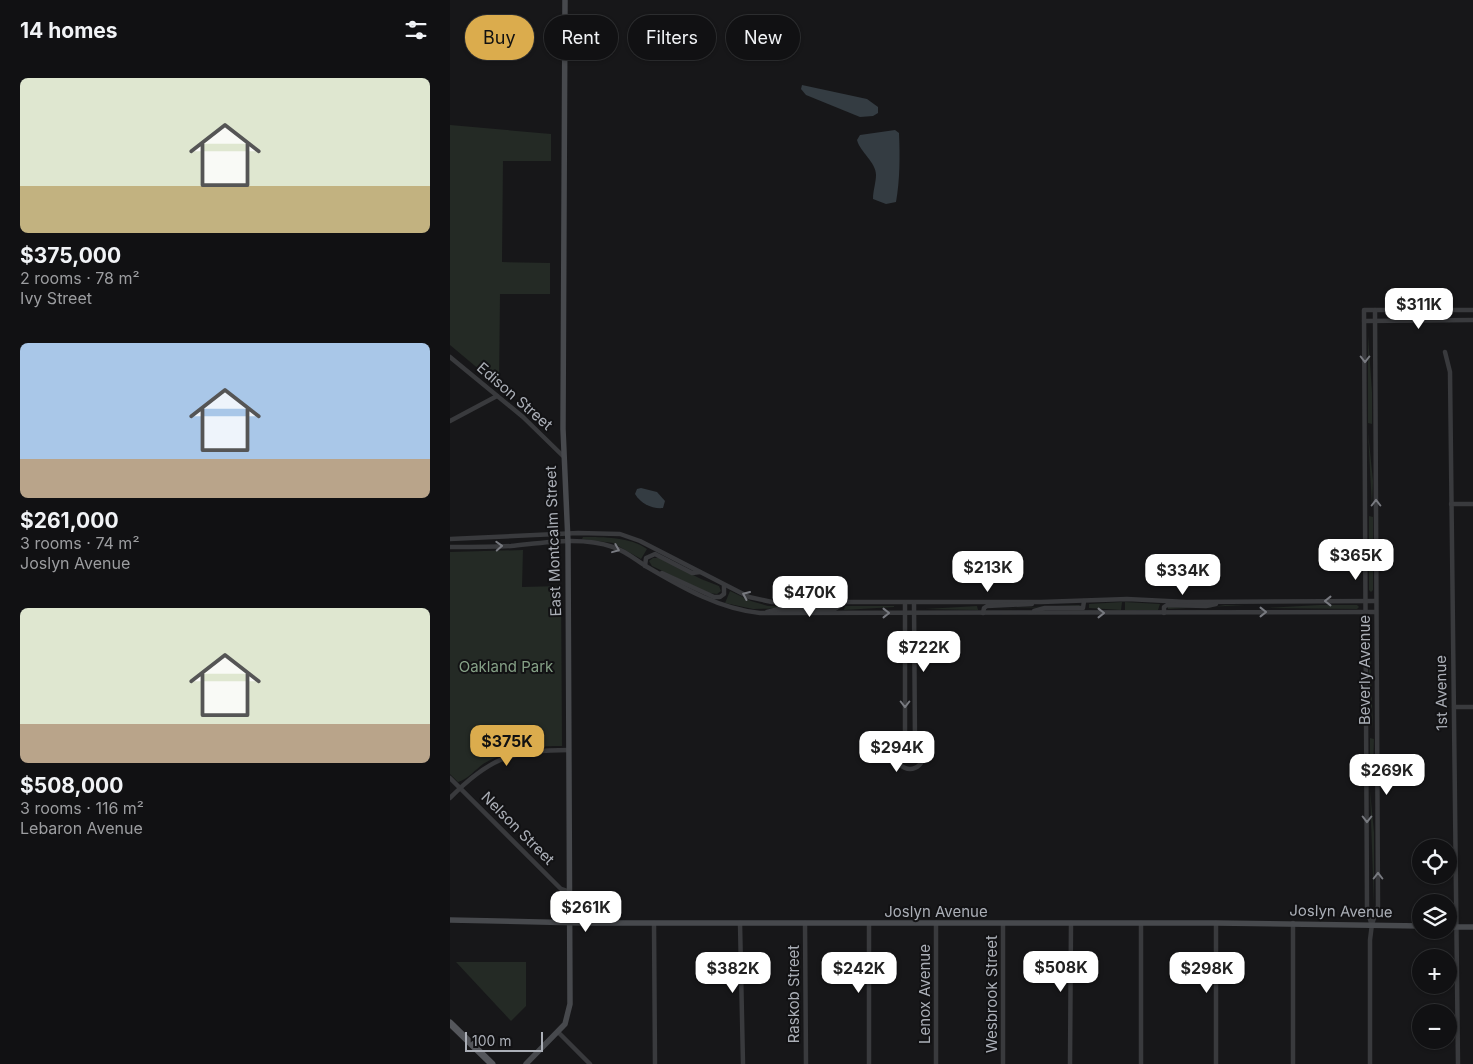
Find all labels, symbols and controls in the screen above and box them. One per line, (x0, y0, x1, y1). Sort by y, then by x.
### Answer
chip: Buy (465, 15, 534, 60)
chip: Rent (544, 15, 618, 60)
chip: Filters (628, 15, 716, 60)
chip: New (726, 15, 800, 60)
icon: filters (402, 16, 430, 44)
text: 14 homes (20, 18, 118, 43)
icon: home (180, 110, 270, 200)
text: $375,000 (20, 243, 121, 268)
text: 2 rooms · 78 m² (20, 268, 140, 288)
text: Ivy Street (20, 288, 92, 308)
pin: $311K (1384, 288, 1454, 330)
text: $311K (1396, 294, 1442, 314)
one-way arrow (1360, 356, 1370, 363)
street label: Edison Street (473, 358, 557, 434)
icon: home (180, 375, 270, 465)
street label: East Montcalm Street (541, 465, 565, 617)
one-way arrow (1371, 499, 1381, 506)
text: $261,000 (20, 508, 119, 533)
text: 3 rooms · 74 m² (20, 533, 139, 553)
pin: $365K (1321, 538, 1391, 581)
one-way arrow (495, 541, 503, 552)
one-way arrow (611, 542, 620, 553)
text: $365K (1330, 545, 1382, 565)
pin: $213K (953, 550, 1023, 593)
text: Joslyn Avenue (20, 553, 130, 573)
pin: $334K (1148, 554, 1218, 596)
text: $213K (963, 557, 1013, 577)
text: $334K (1156, 560, 1210, 580)
pin: $470K (775, 576, 845, 618)
text: $470K (784, 582, 836, 602)
one-way arrow (742, 591, 751, 602)
one-way arrow (1323, 596, 1331, 606)
one-way arrow (1260, 607, 1267, 617)
one-way arrow (882, 608, 890, 618)
one-way arrow (1097, 608, 1105, 618)
street label: Beverly Avenue (1355, 615, 1374, 725)
pin: $722K (889, 630, 959, 673)
text: $722K (898, 637, 950, 657)
icon: home (180, 640, 270, 730)
street label: 1st Avenue (1431, 655, 1451, 731)
park label: Oakland Park (459, 657, 554, 676)
one-way arrow (900, 700, 910, 708)
pin: $375K (472, 724, 542, 767)
pin: $294K (862, 730, 932, 773)
text: $375K (481, 731, 533, 751)
text: $294K (870, 737, 924, 757)
pin: $269K (1352, 754, 1422, 796)
text: $269K (1361, 760, 1413, 780)
text: $508,000 (20, 773, 123, 798)
street label: Nelson Street (477, 787, 559, 869)
text: 3 rooms · 116 m² (20, 798, 144, 818)
one-way arrow (1362, 816, 1372, 823)
text: Lebaron Avenue (20, 818, 143, 838)
map controls (1412, 839, 1457, 1049)
button: locate (1412, 839, 1457, 884)
one-way arrow (1373, 872, 1383, 880)
pin: $261K (551, 890, 621, 933)
button: layers (1412, 894, 1457, 939)
text: $261K (561, 897, 611, 917)
street label: Joslyn Avenue (1289, 901, 1393, 921)
street label: Joslyn Avenue (884, 902, 988, 921)
street label: Wesbrook Street (982, 935, 1001, 1053)
street label: Lenox Avenue (915, 944, 934, 1044)
street label: Raskob Street (784, 945, 803, 1043)
button: + (1412, 949, 1457, 994)
pin: $508K (1026, 950, 1096, 993)
pin: $382K (698, 952, 768, 994)
pin: $242K (824, 952, 894, 994)
pin: $298K (1172, 952, 1242, 994)
text: $508K (1034, 957, 1088, 977)
text: $382K (707, 958, 759, 978)
text: $242K (833, 958, 885, 978)
text: $298K (1181, 958, 1233, 978)
button: − (1412, 1004, 1457, 1049)
scale bar (465, 1029, 542, 1052)
text: 100 m (472, 1032, 512, 1049)

